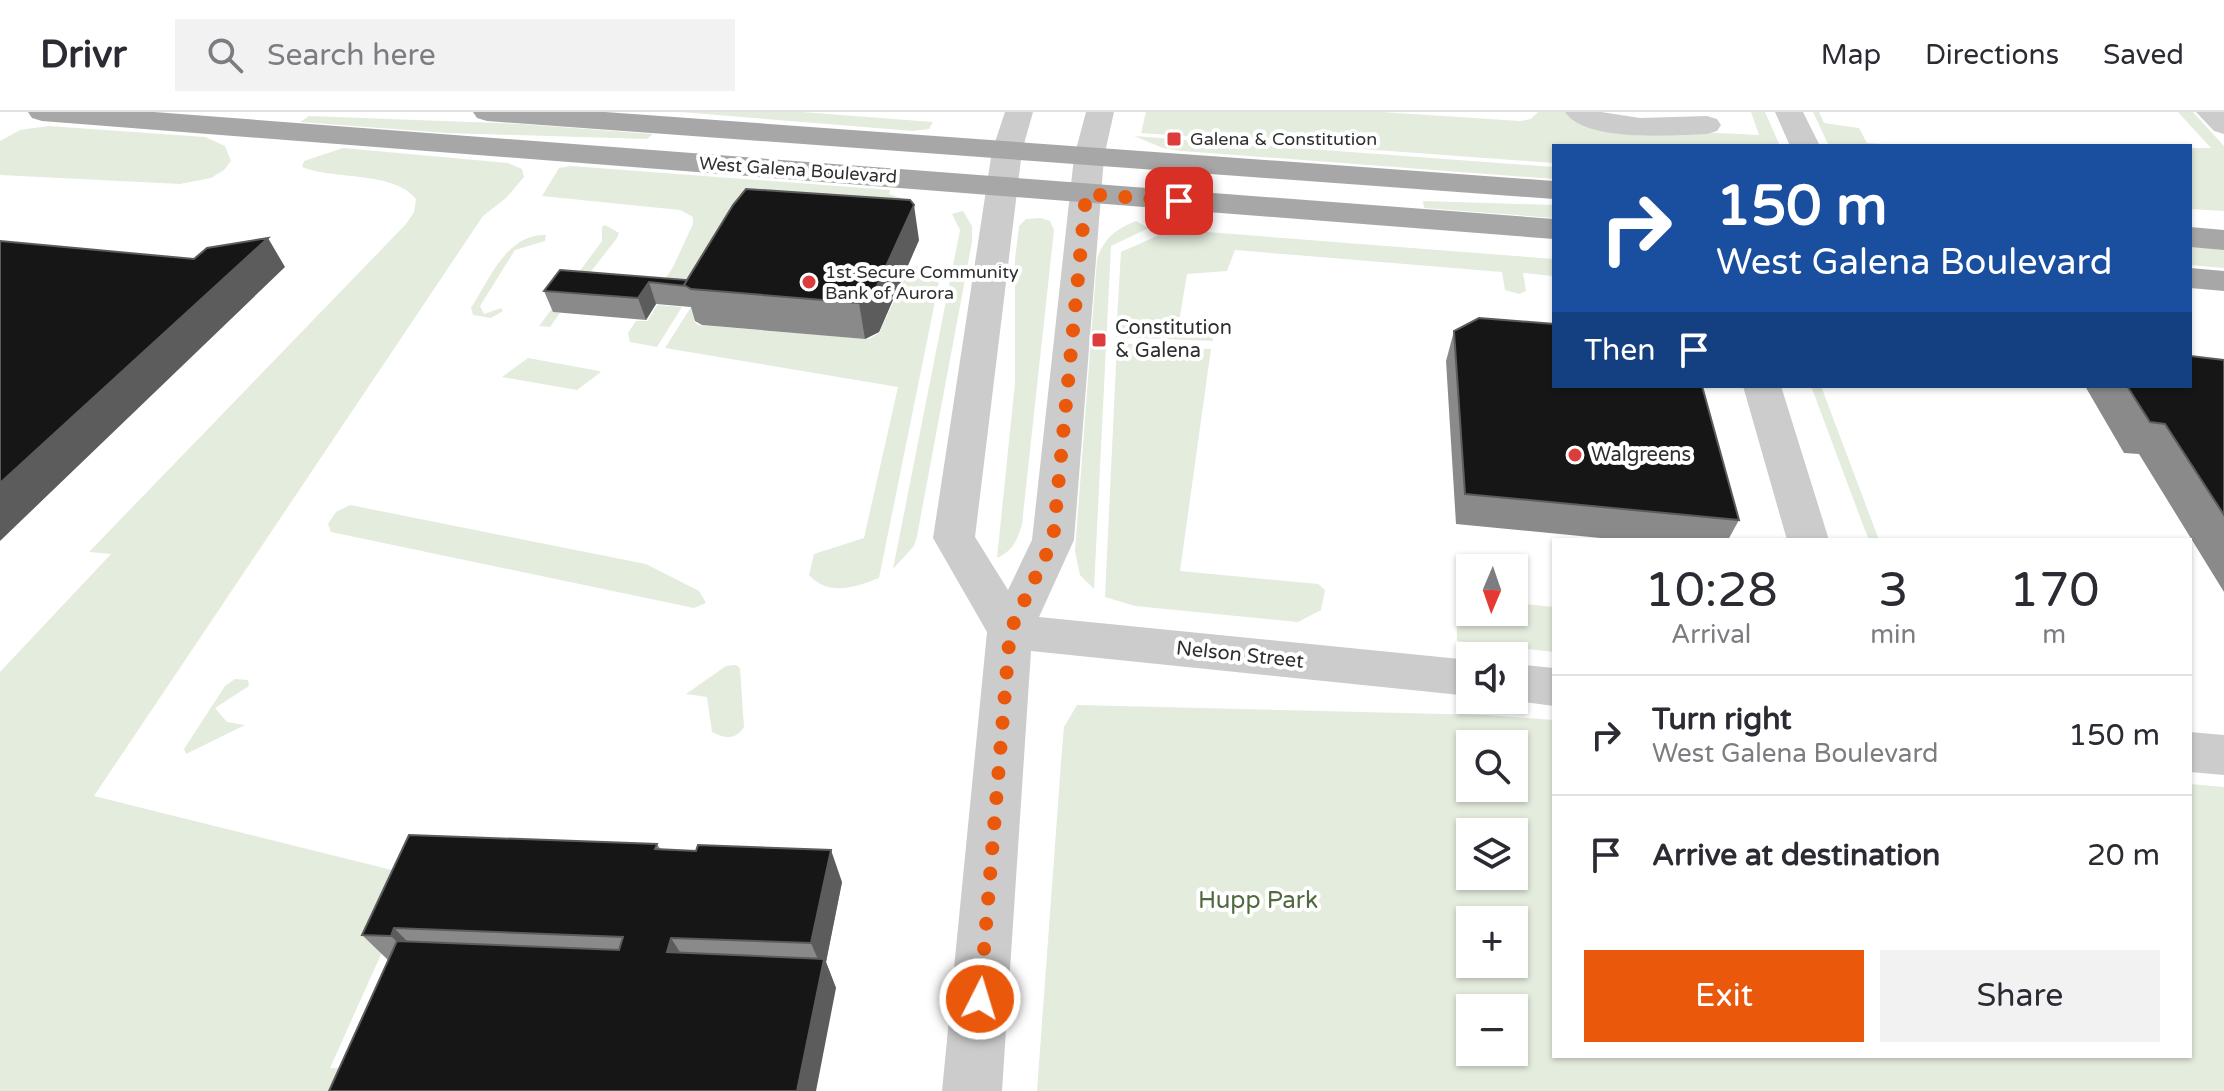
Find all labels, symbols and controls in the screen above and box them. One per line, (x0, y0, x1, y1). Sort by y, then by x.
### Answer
search box (175, 19, 735, 91)
text: Drivr (40, 32, 127, 78)
icon: search (203, 33, 247, 77)
text: Search here (267, 37, 436, 74)
text: Map (1821, 38, 1881, 72)
text: Directions (1925, 38, 2059, 72)
text: Saved (2103, 38, 2184, 72)
place label: Galena & Constitution (1190, 128, 1377, 150)
marker: Galena & Constitution (1165, 130, 1183, 148)
street label: West Galena Boulevard (698, 152, 898, 188)
pin (1145, 167, 1213, 235)
text: 150 m (1716, 173, 1887, 240)
icon: right (1584, 176, 1688, 280)
icon: arrive (1157, 179, 1201, 223)
text: West Galena Boulevard (1716, 241, 2113, 284)
place label: 1st Secure Community Bank of Aurora (825, 261, 1019, 304)
marker: 1st Secure Community Bank of Aurora (800, 273, 818, 291)
place label: Constitution & Galena (1115, 316, 1232, 363)
icon: arrive (1672, 328, 1716, 372)
marker: Constitution & Galena (1090, 331, 1108, 349)
text: Then (1584, 332, 1656, 369)
place label: Walgreens (1591, 443, 1691, 467)
marker: Walgreens (1566, 446, 1584, 464)
north arrow (1456, 554, 1528, 626)
map controls (1456, 554, 1528, 1066)
text: 10:28 (1645, 562, 1778, 620)
text: 3 (1878, 562, 1908, 620)
text: 170 (2009, 562, 2099, 620)
text: Arrival (1671, 619, 1751, 650)
text: min (1870, 619, 1916, 650)
text: m (2042, 619, 2066, 650)
street label: Nelson Street (1175, 636, 1305, 674)
button: sound (1456, 642, 1528, 714)
text: Turn right (1652, 701, 1792, 738)
icon: right (1584, 713, 1628, 757)
text: 150 m (2068, 717, 2160, 754)
button: search (1456, 730, 1528, 802)
text: West Galena Boulevard (1652, 738, 1938, 769)
button: layers (1456, 818, 1528, 890)
icon: arrive (1584, 833, 1628, 877)
text: Arrive at destination (1652, 837, 1940, 874)
text: 20 m (2087, 837, 2160, 874)
park label: Hupp Park (1198, 886, 1318, 915)
button: + (1456, 906, 1528, 978)
button: Exit (1584, 950, 1864, 1042)
button: Share (1880, 950, 2160, 1042)
position arrow (938, 957, 1022, 1041)
button: − (1456, 994, 1528, 1066)

